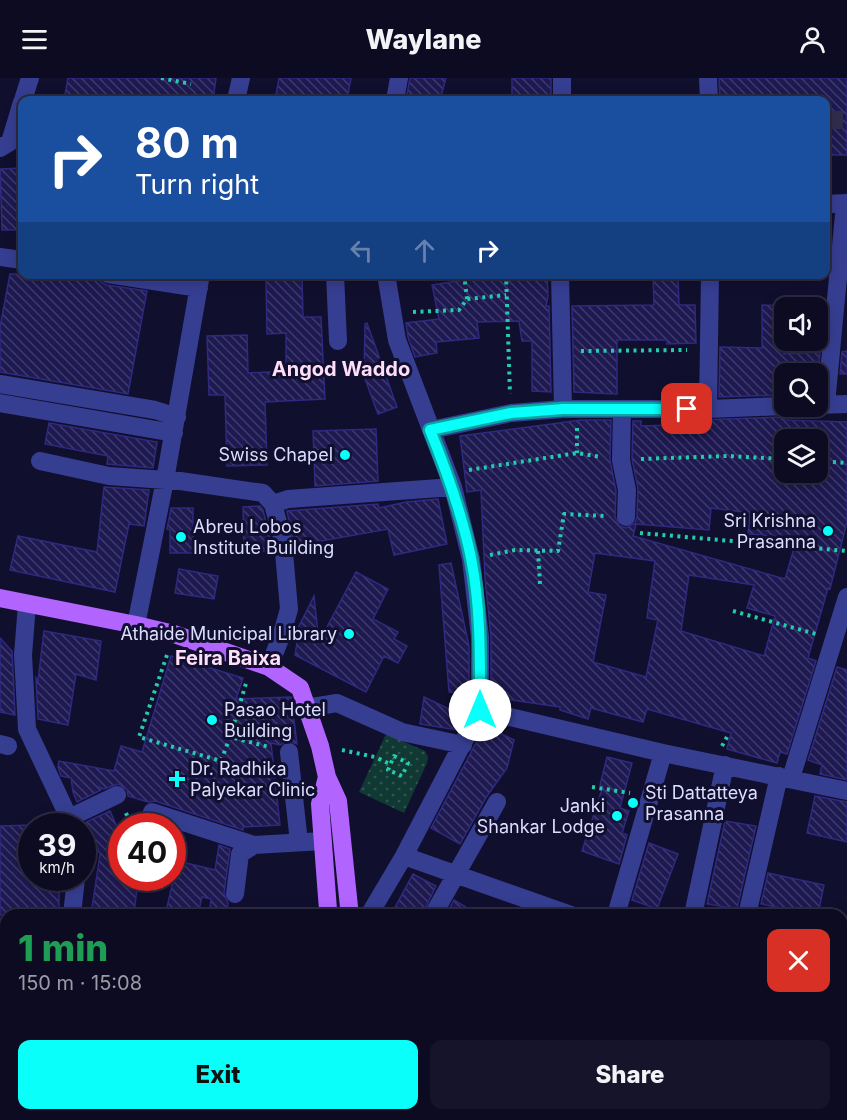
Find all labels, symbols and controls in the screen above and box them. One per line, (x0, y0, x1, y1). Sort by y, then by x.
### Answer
icon: menu (18, 23, 51, 56)
text: Waylane (366, 23, 481, 56)
icon: person (796, 23, 829, 56)
text: 80 m (135, 117, 239, 168)
icon: right (36, 120, 114, 198)
text: Turn right (135, 168, 259, 201)
icon: left (345, 234, 378, 267)
icon: ahead (408, 234, 441, 267)
icon: right (471, 234, 504, 267)
map controls (774, 297, 828, 483)
button: sound (774, 297, 828, 351)
district label: Angod Waddo (272, 357, 410, 381)
button: search (774, 363, 828, 417)
pin (661, 383, 712, 434)
icon: arrive (670, 392, 703, 425)
button: layers (774, 429, 828, 483)
place label: Swiss Chapel (219, 444, 333, 465)
marker: Swiss Chapel (338, 448, 352, 462)
place label: Sri Krishna Prasanna (724, 510, 816, 552)
place label: Abreu Lobos Institute Building (193, 516, 334, 558)
marker: Sri Krishna Prasanna (821, 524, 835, 538)
marker: Abreu Lobos Institute Building (174, 530, 188, 544)
place label: Athaide Municipal Library (120, 623, 337, 644)
marker: Athaide Municipal Library (342, 627, 356, 641)
district label: Feira Baixa (175, 646, 281, 670)
position arrow (448, 678, 512, 742)
place label: Pasao Hotel Building (224, 699, 326, 741)
marker: Pasao Hotel Building (205, 713, 219, 727)
place label: Dr. Radhika Palyekar Clinic (190, 758, 315, 800)
marker: Dr. Radhika Palyekar Clinic (168, 770, 186, 788)
place label: Sti Dattatteya Prasanna (645, 782, 758, 824)
place label: Janki Shankar Lodge (477, 795, 605, 837)
marker: Sti Dattatteya Prasanna (626, 796, 640, 810)
marker: Janki Shankar Lodge (610, 809, 624, 823)
speed limit sign: 40 (108, 813, 186, 891)
text: 39 (38, 827, 76, 863)
text: km/h (39, 858, 75, 877)
text: 1 min (18, 926, 108, 970)
button: close (767, 929, 830, 992)
text: 150 m · 15:08 (18, 971, 142, 995)
button: Exit (18, 1040, 418, 1109)
button: Share (430, 1040, 830, 1109)

